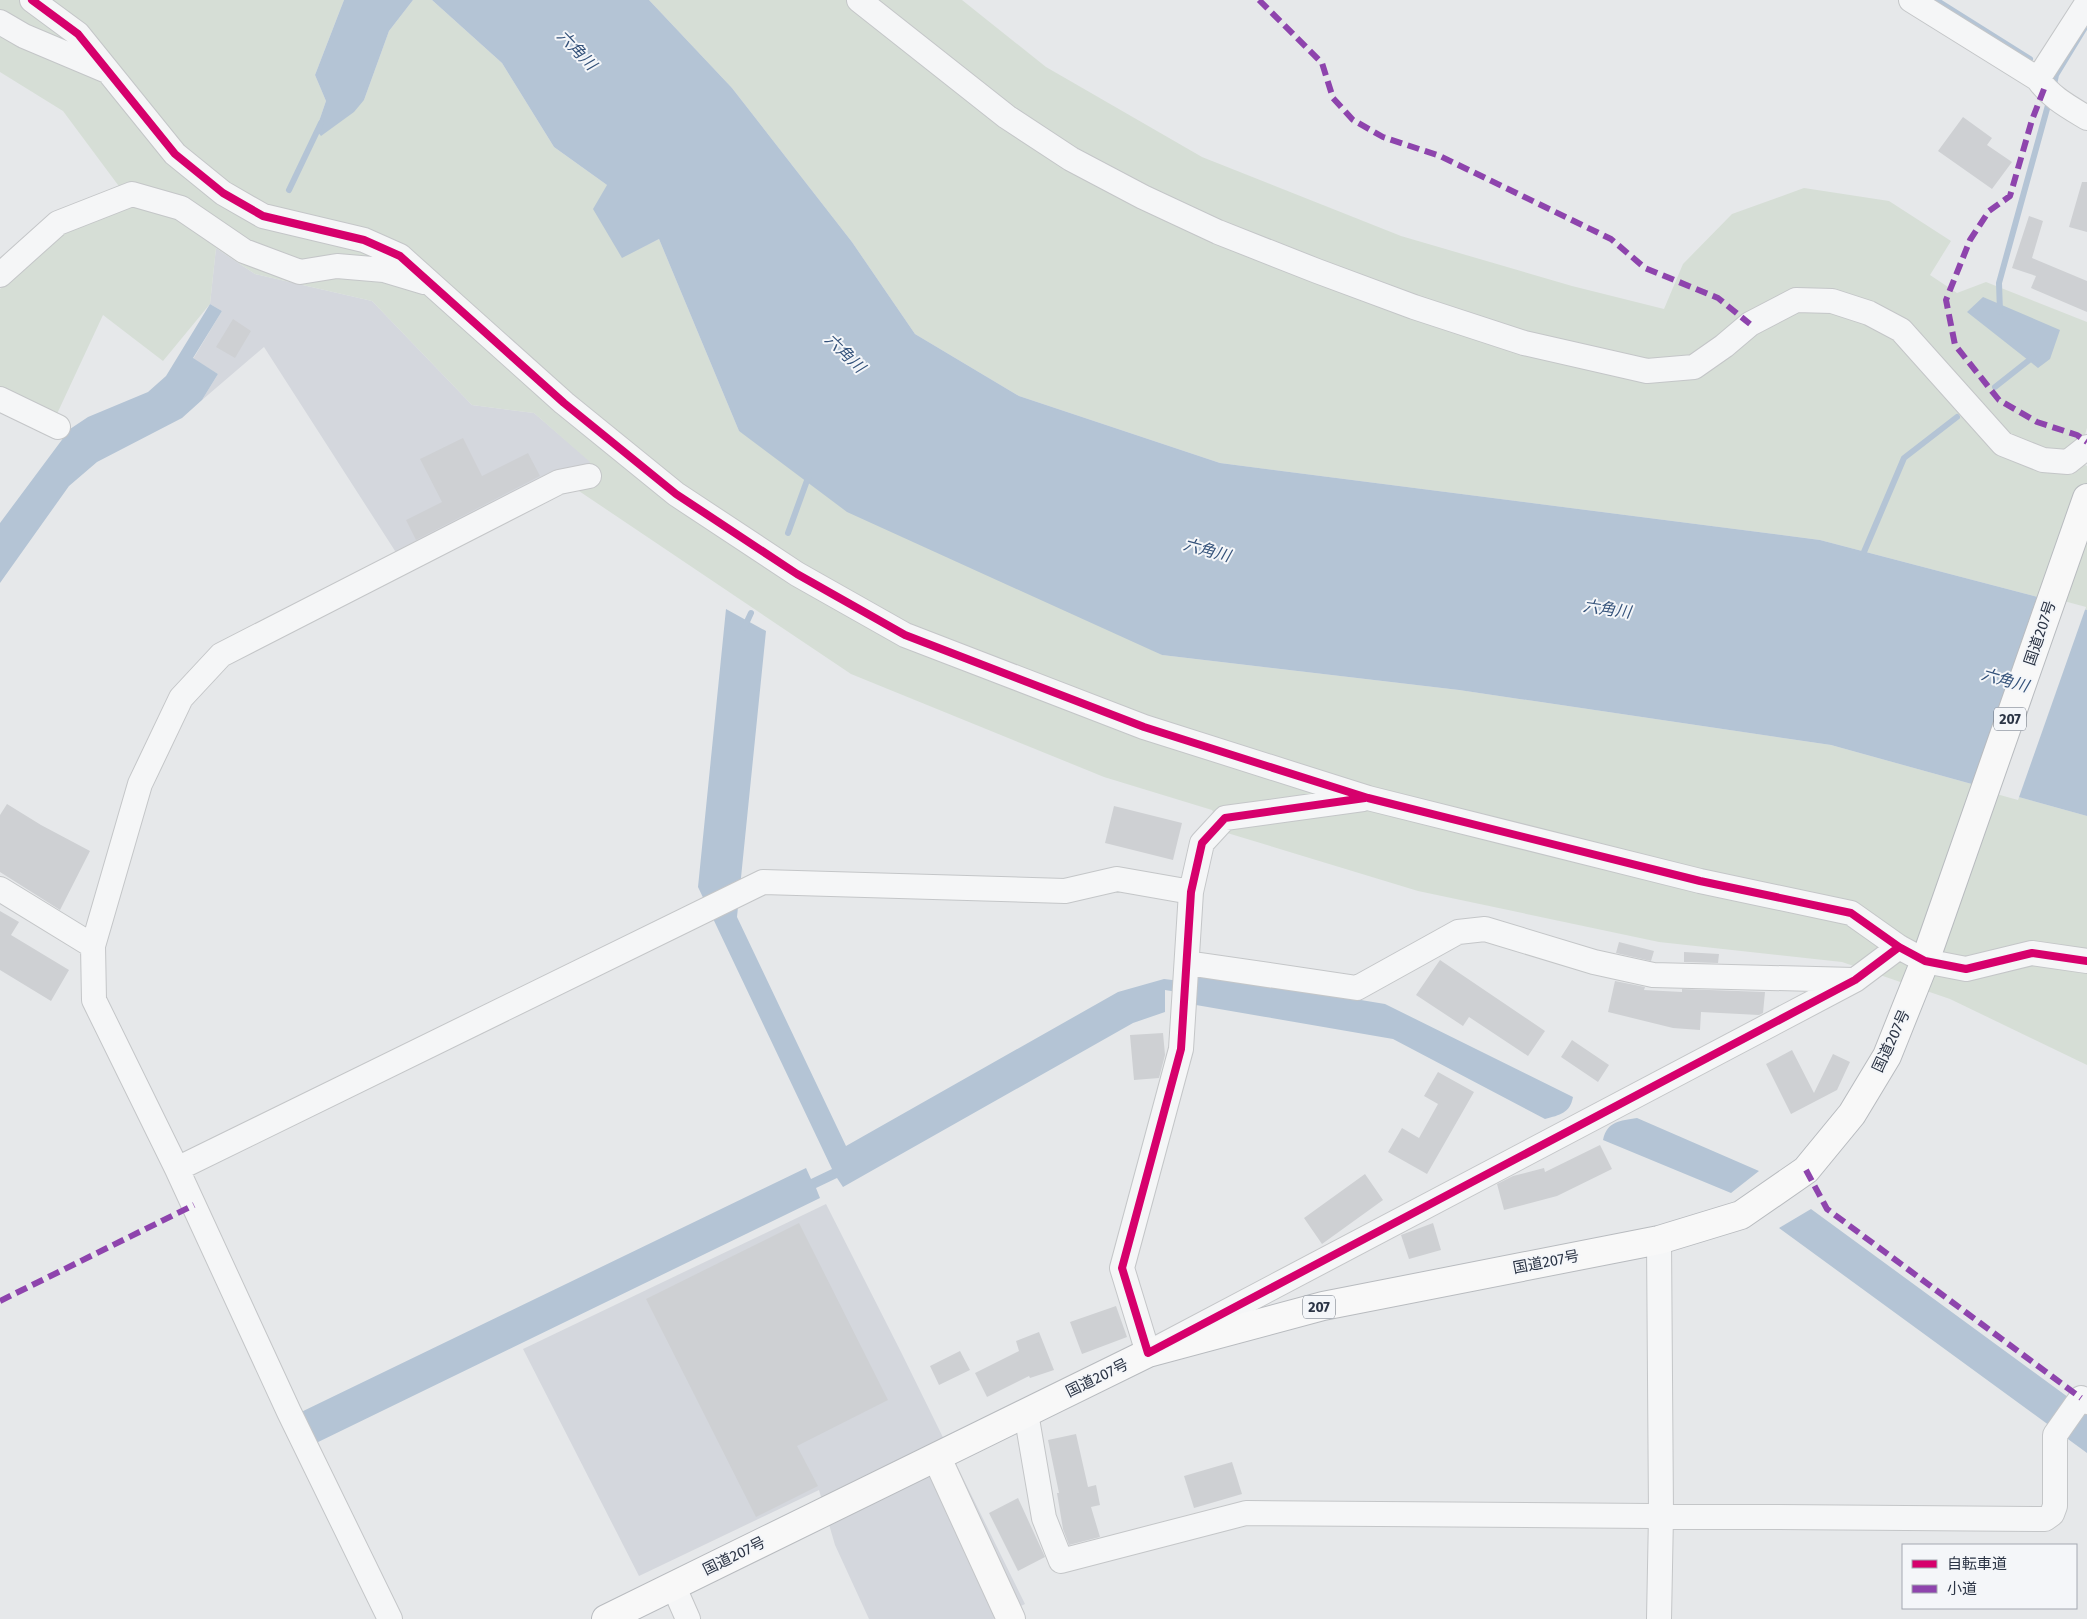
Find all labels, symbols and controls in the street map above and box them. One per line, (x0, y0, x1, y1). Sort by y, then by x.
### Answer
water label: 六角川 (553, 26, 602, 75)
water label: 六角川 (821, 329, 870, 378)
water label: 六角川 (1181, 535, 1235, 566)
water label: 六角川 (1582, 596, 1634, 622)
street label: 国道207号 (2021, 598, 2059, 668)
water label: 六角川 (1979, 664, 2033, 696)
road number: 207 (1994, 708, 2026, 731)
street label: 国道207号 (1869, 1007, 1913, 1075)
street label: 国道207号 (1511, 1247, 1581, 1277)
road number: 207 (1303, 1295, 1335, 1318)
street label: 国道207号 (1063, 1355, 1131, 1401)
street label: 国道207号 (700, 1533, 768, 1579)
legend (1902, 1544, 2077, 1609)
text: 自転車道 (1947, 1555, 2007, 1573)
text: 小道 (1947, 1580, 1977, 1598)

